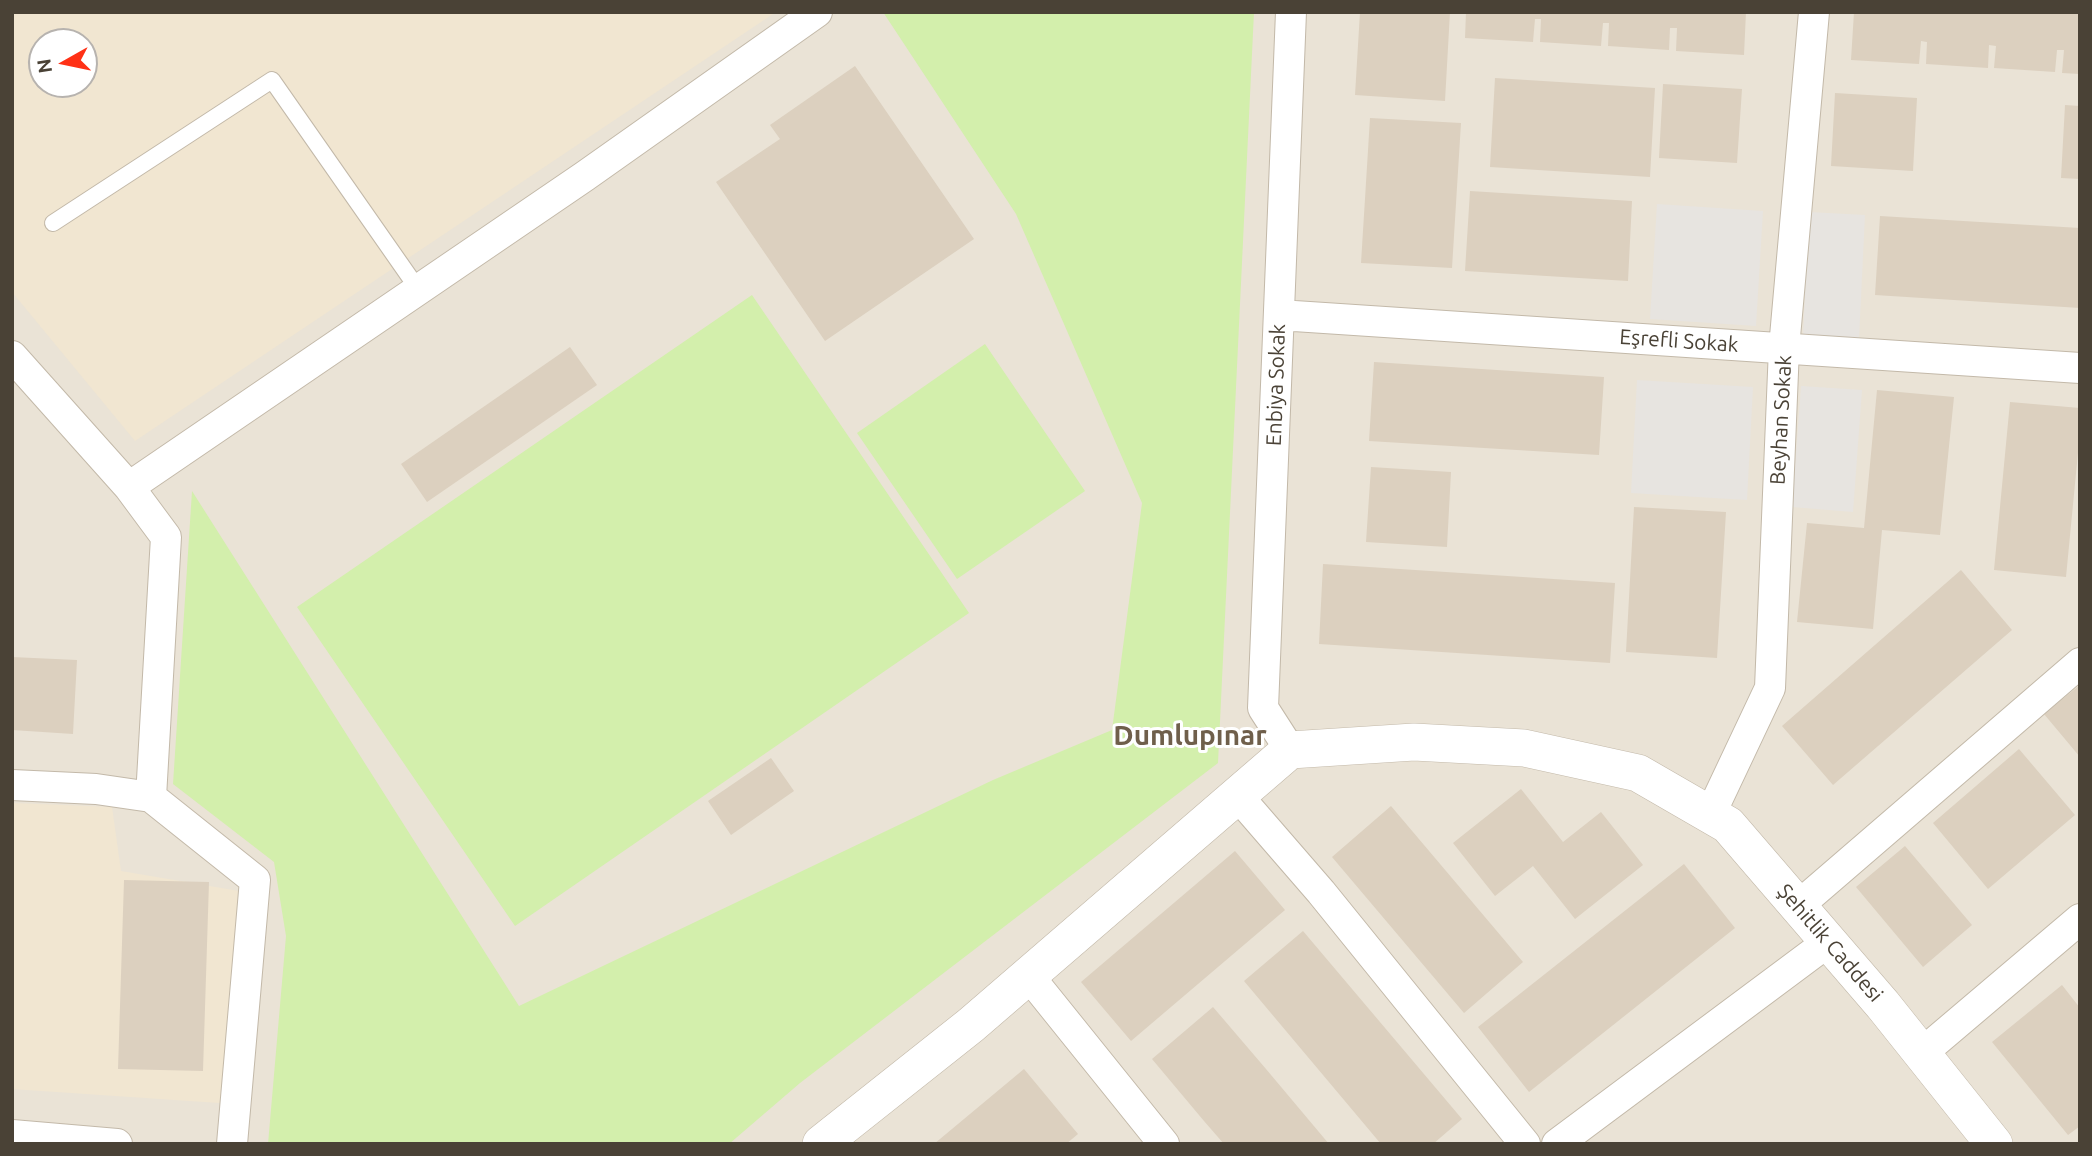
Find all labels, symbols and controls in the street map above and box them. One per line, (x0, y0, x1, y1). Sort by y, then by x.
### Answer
north arrow (28, 28, 98, 98)
text: N (32, 57, 56, 75)
street label: Enbiya Sokak (1261, 324, 1291, 446)
street label: Eşrefli Sokak (1619, 324, 1739, 358)
street label: Beyhan Sokak (1765, 354, 1797, 486)
district label: Dumlupınar (1113, 719, 1267, 753)
street label: Şehitlik Caddesi (1772, 879, 1888, 1007)

